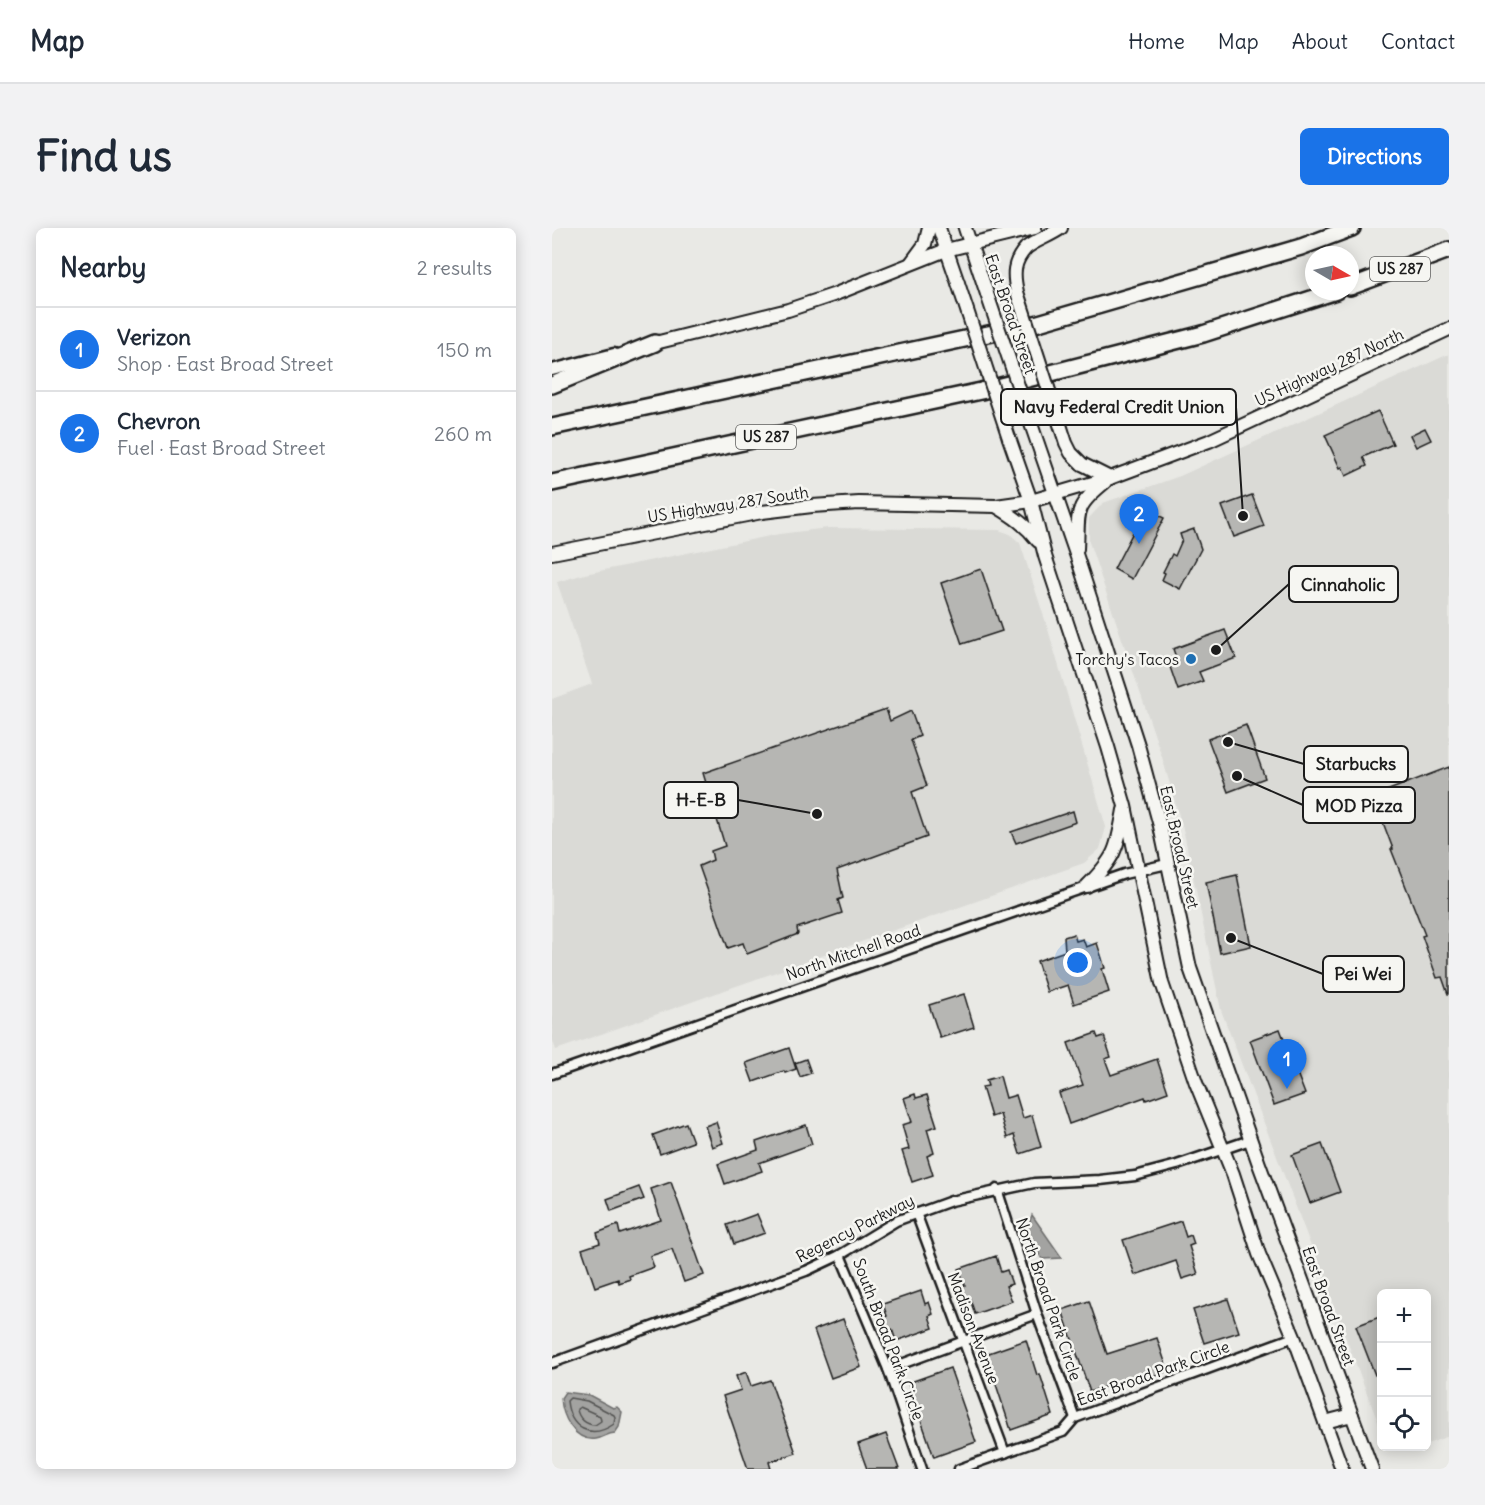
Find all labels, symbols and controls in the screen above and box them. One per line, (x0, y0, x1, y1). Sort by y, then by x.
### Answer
text: Map (30, 23, 84, 59)
text: Home (1128, 28, 1185, 55)
text: Map (1218, 28, 1259, 55)
text: About (1292, 28, 1348, 55)
text: Contact (1381, 28, 1455, 55)
button: Directions (1300, 128, 1449, 185)
text: Find us (36, 130, 172, 182)
north arrow (1305, 246, 1359, 300)
text: Nearby (60, 251, 146, 284)
street label: East Broad Street (981, 251, 1041, 377)
text: 2 results (417, 255, 492, 280)
road number: US 287 (1370, 257, 1430, 281)
text: Verizon (117, 323, 191, 351)
street label: US Highway 287 North (1251, 324, 1407, 410)
text: 1 (76, 337, 83, 362)
text: 150 m (437, 337, 492, 362)
text: Shop · East Broad Street (117, 351, 333, 376)
callout: Navy Federal Credit Union (1001, 389, 1236, 425)
text: Navy Federal Credit Union (1014, 395, 1225, 418)
text: Chevron (117, 407, 201, 435)
text: 2 (74, 421, 85, 446)
text: 260 m (434, 421, 492, 446)
road number: US 287 (736, 425, 796, 449)
text: Fuel · East Broad Street (117, 435, 325, 460)
street label: US Highway 287 South (646, 481, 810, 527)
pin: 2 (1120, 494, 1158, 544)
callout: Cinnaholic (1289, 566, 1398, 602)
text: Cinnaholic (1301, 573, 1385, 596)
place label: Torchy's Tacos (1075, 649, 1179, 669)
marker: Torchy's Tacos (1184, 652, 1198, 666)
callout: Starbucks (1304, 746, 1408, 782)
text: Starbucks (1316, 752, 1396, 775)
callout: H-E-B (664, 782, 738, 818)
street label: East Broad Street (1156, 784, 1204, 911)
callout: MOD Pizza (1303, 787, 1415, 823)
text: H-E-B (676, 788, 726, 811)
text: MOD Pizza (1315, 794, 1403, 817)
street label: North Mitchell Road (783, 920, 923, 984)
your location (1063, 948, 1092, 977)
callout: Pei Wei (1323, 956, 1404, 992)
text: Pei Wei (1334, 962, 1392, 985)
pin: 1 (1268, 1040, 1306, 1089)
street label: Regency Parkway (792, 1190, 918, 1266)
street label: North Broad Park Circle (1012, 1215, 1086, 1383)
street label: East Broad Street (1298, 1244, 1360, 1369)
street label: South Broad Park Circle (849, 1255, 929, 1423)
street label: Madison Avenue (944, 1269, 1004, 1387)
map controls (1377, 1289, 1431, 1451)
button: + (1377, 1289, 1431, 1343)
street label: East Broad Park Circle (1074, 1336, 1232, 1410)
button: − (1377, 1343, 1431, 1397)
button: locate (1377, 1397, 1431, 1451)

